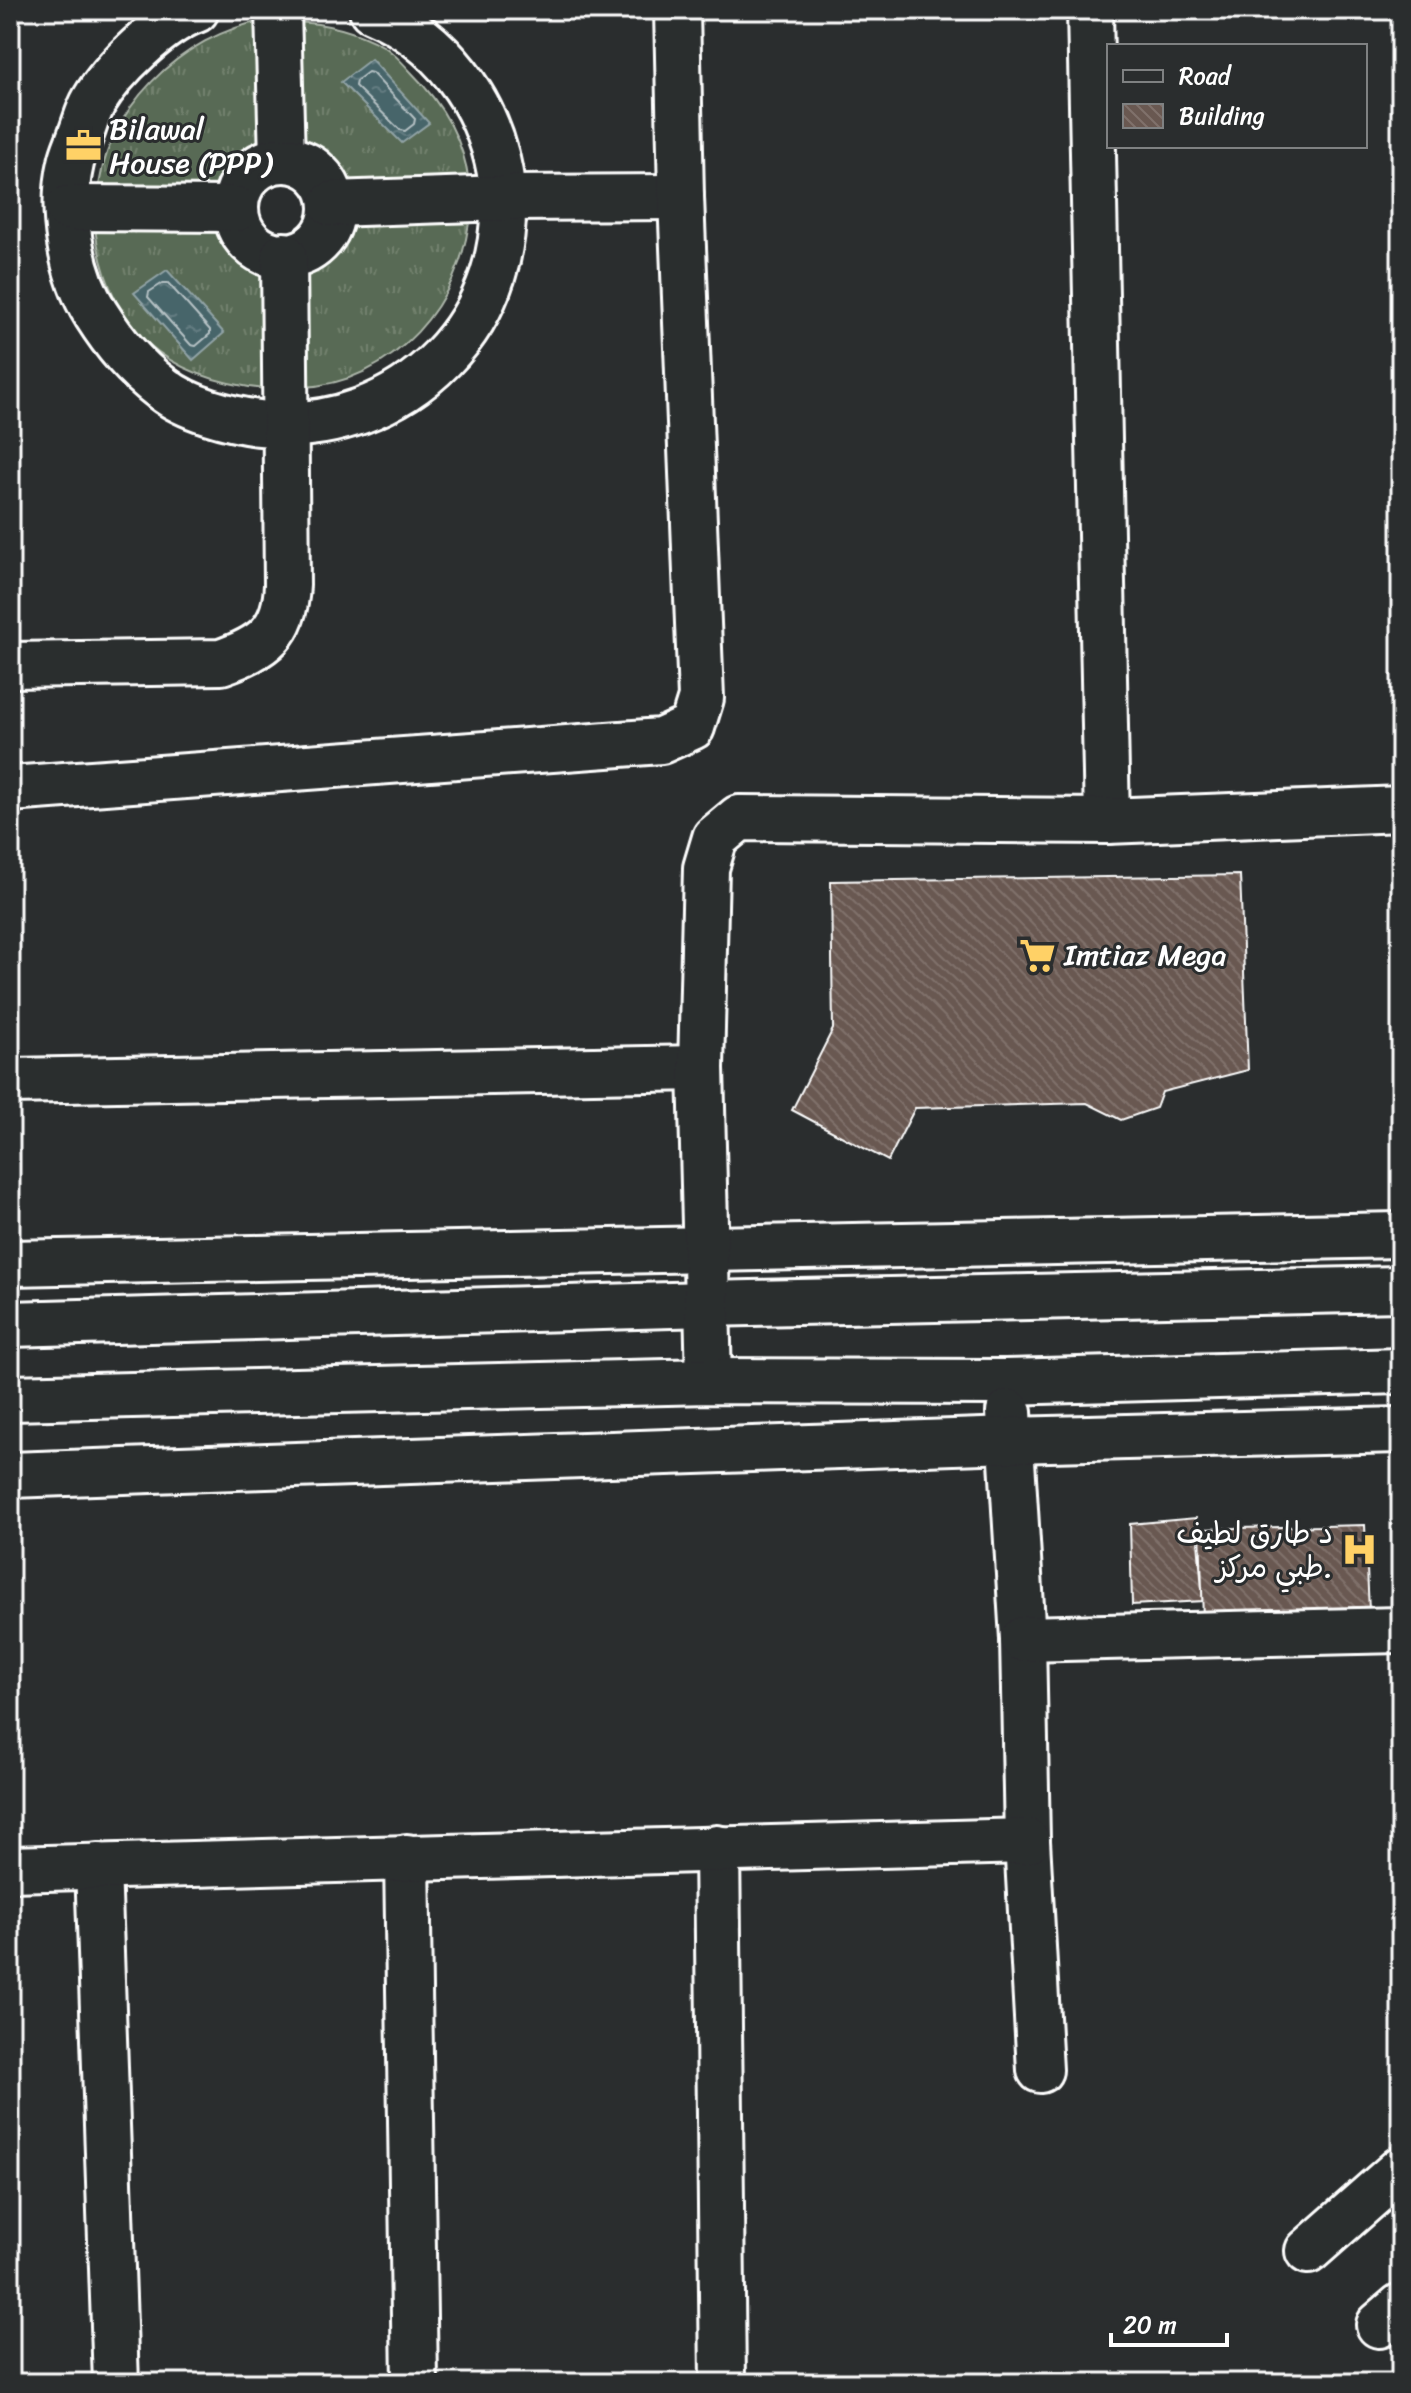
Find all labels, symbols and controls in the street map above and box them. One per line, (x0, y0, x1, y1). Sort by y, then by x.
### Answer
legend (1107, 44, 1367, 148)
text: Road (1179, 55, 1233, 97)
text: Building (1179, 95, 1265, 137)
place label: Bilawal House (PPP) (109, 102, 273, 190)
office icon: Bilawal House (PPP) (64, 127, 102, 165)
place label: Imtiaz Mega (1063, 928, 1227, 982)
supermarket icon: Imtiaz Mega (1019, 936, 1057, 974)
place label: د طارق لطیف طبي مرکز. (1176, 1506, 1333, 1594)
hospital icon: د طارق لطیف طبي مرکز. (1340, 1531, 1378, 1569)
scale bar (1111, 2297, 1227, 2347)
text: 20 m (1123, 2304, 1177, 2346)

